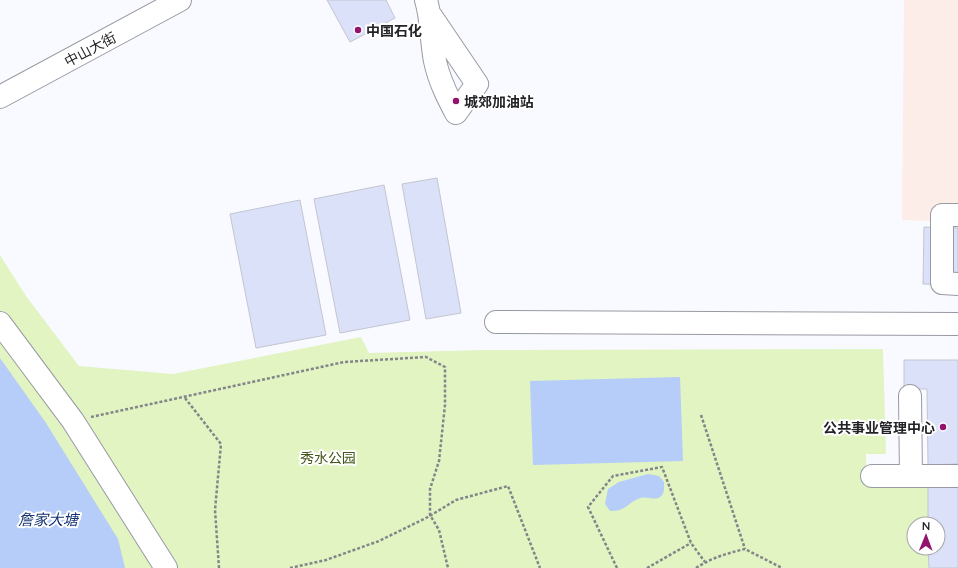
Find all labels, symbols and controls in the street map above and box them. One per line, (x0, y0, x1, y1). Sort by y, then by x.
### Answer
place label: 中国石化 (366, 22, 422, 39)
marker: 中国石化 (353, 25, 363, 35)
street label: 中山大街 (61, 28, 119, 70)
place label: 城郊加油站 (464, 93, 534, 110)
marker: 城郊加油站 (451, 96, 461, 106)
place label: 公共事业管理中心 (823, 419, 935, 436)
marker: 公共事业管理中心 (938, 422, 948, 432)
park label: 秀水公园 (300, 449, 356, 466)
water label: 詹家大塘 (18, 510, 81, 528)
north arrow (906, 516, 946, 556)
text: N (922, 519, 931, 532)

